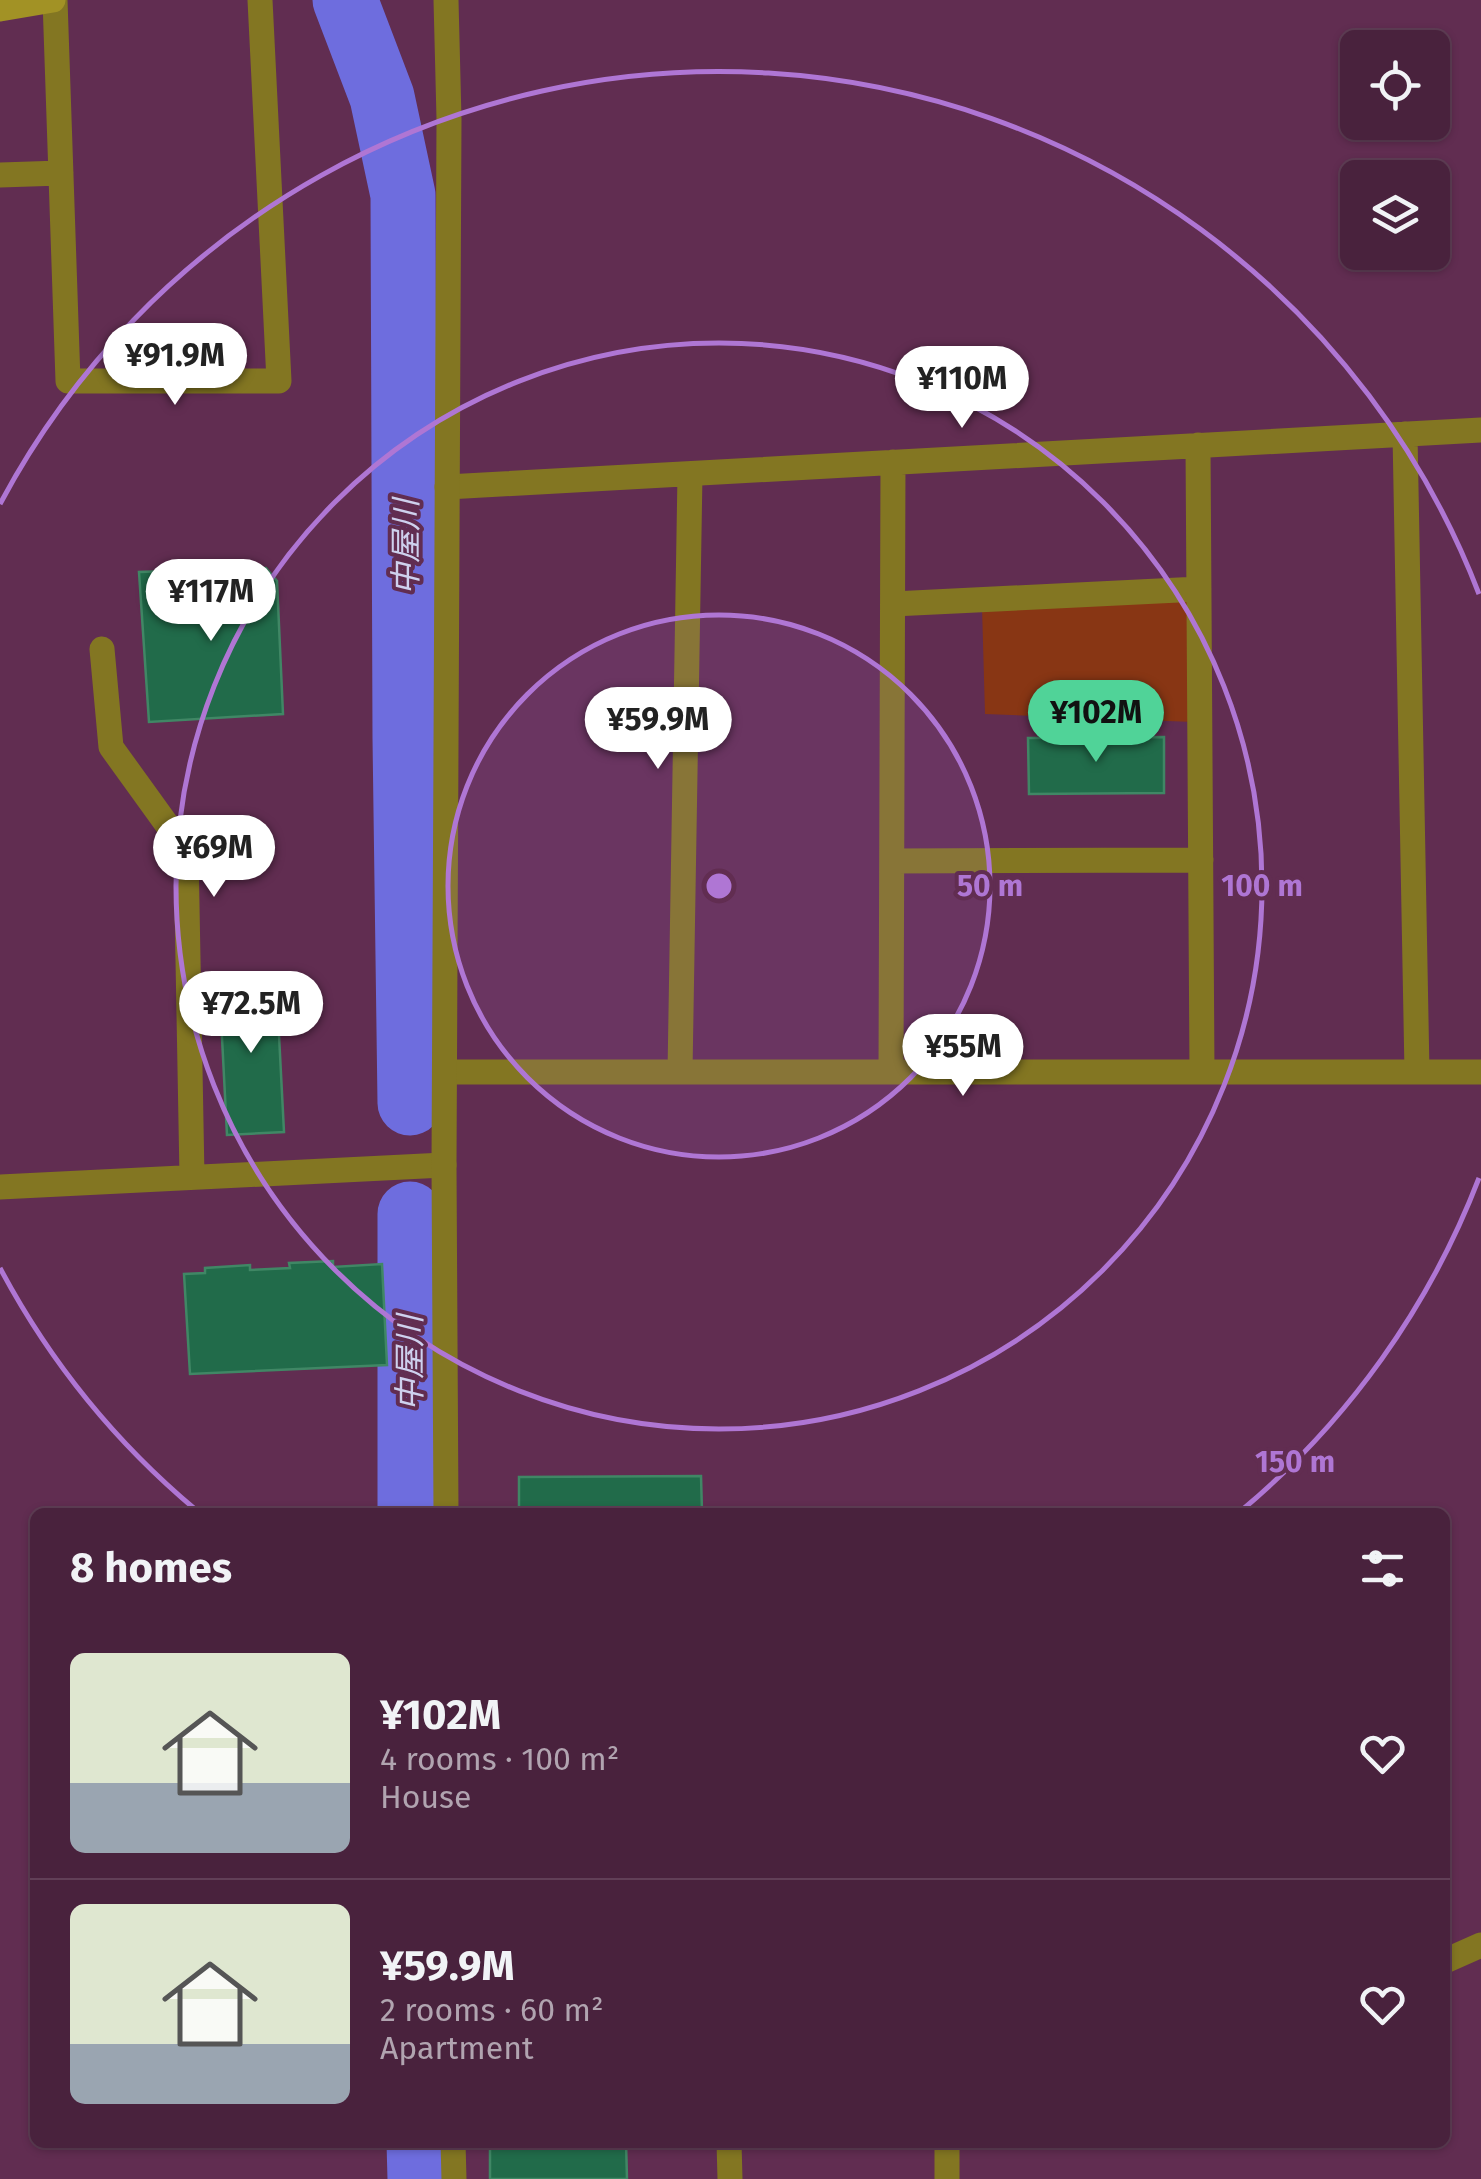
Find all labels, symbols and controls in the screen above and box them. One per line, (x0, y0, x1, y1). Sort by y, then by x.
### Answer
map controls (1340, 30, 1450, 270)
button: locate (1340, 30, 1450, 140)
button: layers (1340, 160, 1450, 270)
pin: ¥91.9M (94, 323, 256, 408)
text: ¥91.9M (125, 336, 225, 374)
pin: ¥110M (892, 346, 1032, 431)
text: ¥110M (917, 359, 1007, 397)
water label: 中屋川 (387, 496, 425, 595)
pin: ¥117M (141, 559, 281, 644)
text: ¥117M (168, 572, 254, 610)
pin: ¥102M (1026, 680, 1166, 765)
pin: ¥59.9M (577, 687, 739, 772)
text: ¥102M (1050, 693, 1142, 731)
text: ¥59.9M (607, 700, 709, 738)
pin: ¥69M (155, 815, 273, 900)
text: ¥69M (175, 828, 253, 866)
centre of rings (701, 868, 737, 904)
text: 50 m (957, 868, 1023, 904)
text: 100 m (1221, 868, 1303, 904)
pin: ¥72.5M (170, 971, 332, 1056)
text: ¥72.5M (201, 984, 301, 1022)
pin: ¥55M (904, 1014, 1022, 1099)
text: ¥55M (924, 1027, 1002, 1065)
water label: 中屋川 (391, 1312, 429, 1411)
text: 150 m (1255, 1444, 1335, 1480)
icon: filters (1355, 1541, 1410, 1596)
text: 8 homes (70, 1543, 232, 1593)
text: ¥102M (380, 1690, 501, 1740)
icon: home (150, 1693, 270, 1813)
icon: heart (1355, 1726, 1410, 1781)
text: 4 rooms · 100 m² (380, 1740, 619, 1778)
text: House (380, 1778, 471, 1816)
text: ¥59.9M (380, 1941, 515, 1991)
icon: home (150, 1944, 270, 2064)
icon: heart (1355, 1977, 1410, 2032)
text: 2 rooms · 60 m² (380, 1991, 604, 2029)
text: Apartment (380, 2029, 534, 2067)

